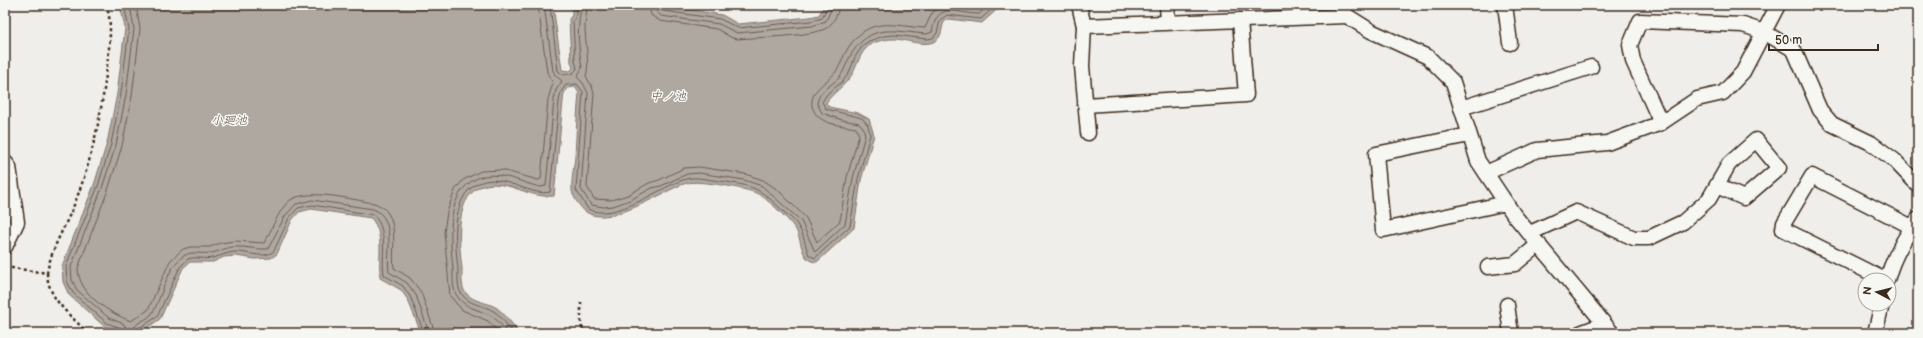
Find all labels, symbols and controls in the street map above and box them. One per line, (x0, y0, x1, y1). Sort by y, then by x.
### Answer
scale bar (1769, 26, 1878, 52)
text: 50 m (1775, 33, 1802, 48)
water label: 中ノ池 (650, 89, 687, 104)
water label: 小廻池 (211, 113, 248, 128)
north arrow (1857, 272, 1897, 312)
text: N (1861, 286, 1875, 296)

